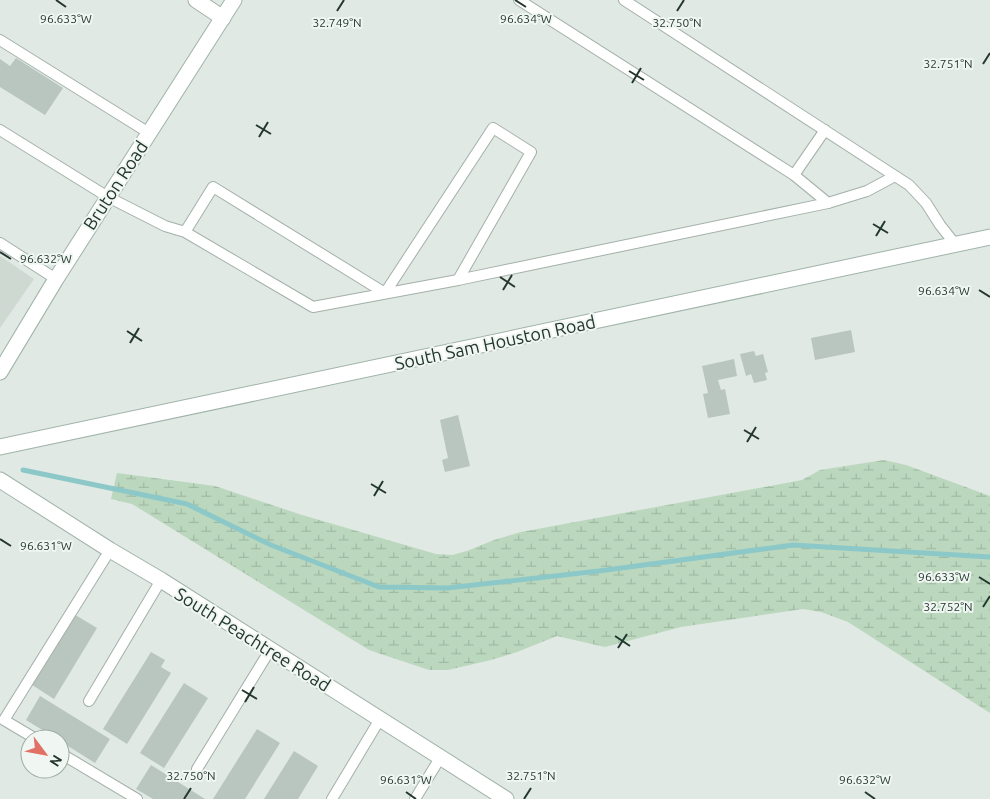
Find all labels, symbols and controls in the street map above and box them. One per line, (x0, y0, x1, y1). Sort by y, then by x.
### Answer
text: 96.633°W (40, 12, 92, 25)
text: 96.634°W (500, 12, 552, 25)
text: 32.749°N (312, 16, 362, 29)
text: 32.750°N (652, 16, 702, 29)
text: 32.751°N (923, 57, 973, 70)
street label: Bruton Road (79, 137, 151, 233)
text: 96.632°W (20, 252, 72, 265)
text: 96.634°W (918, 284, 970, 297)
street label: South Sam Houston Road (393, 311, 597, 373)
text: 96.631°W (20, 539, 72, 552)
text: 96.633°W (918, 570, 970, 583)
street label: South Peachtree Road (172, 583, 334, 695)
text: 32.752°N (923, 600, 973, 613)
north arrow (20, 729, 70, 779)
text: N (46, 752, 66, 770)
text: 32.750°N (166, 769, 216, 782)
text: 32.751°N (506, 769, 556, 782)
text: 96.631°W (380, 773, 432, 786)
text: 96.632°W (839, 773, 891, 786)

